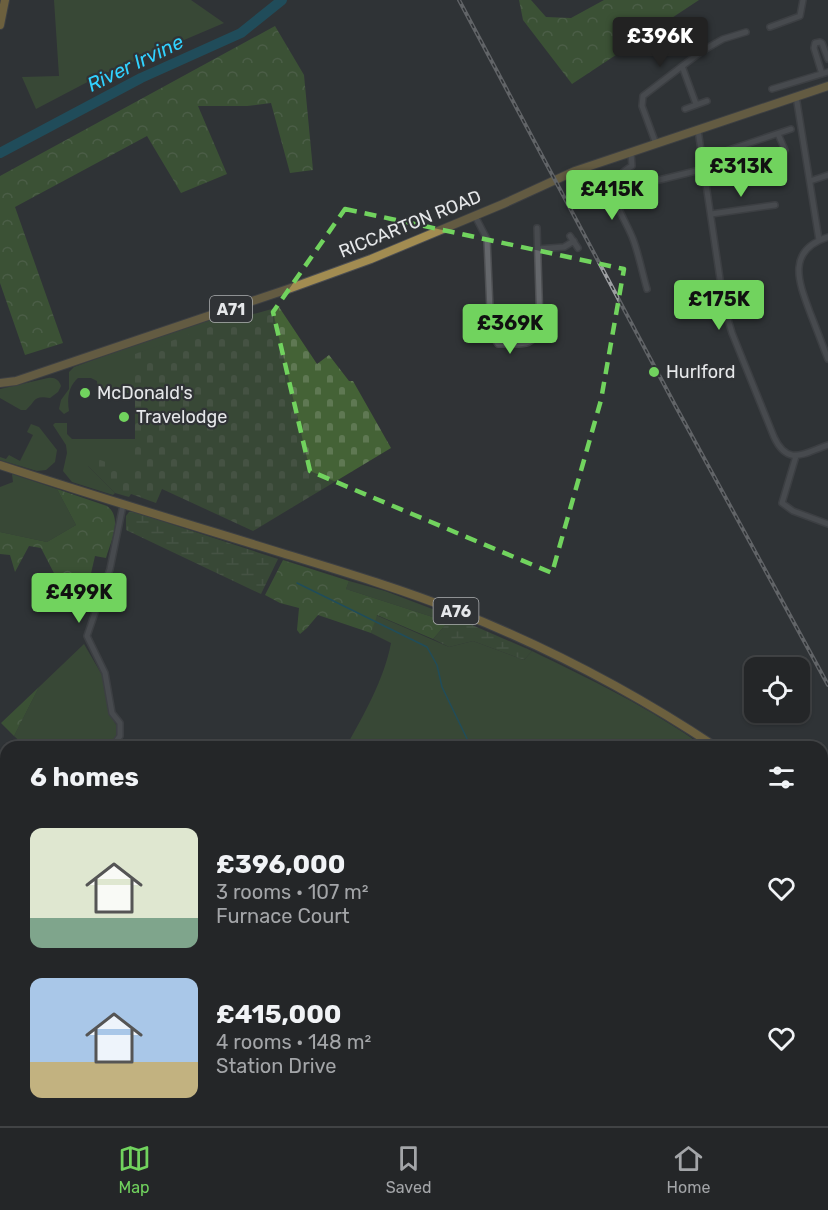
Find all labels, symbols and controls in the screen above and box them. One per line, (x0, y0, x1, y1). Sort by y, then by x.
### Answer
pin: £396K (618, 17, 702, 68)
text: £396K (627, 24, 693, 48)
water label: River Irvine (83, 29, 187, 97)
pin: £313K (699, 147, 783, 198)
text: £313K (709, 154, 773, 178)
pin: £415K (570, 170, 654, 221)
text: £415K (580, 177, 644, 201)
street label: RICCARTON ROAD (336, 185, 484, 263)
pin: £175K (677, 280, 761, 331)
text: £175K (688, 287, 750, 311)
road number: A71 (210, 296, 252, 322)
pin: £369K (468, 304, 552, 355)
text: £369K (477, 311, 543, 335)
place label: Hurlford (666, 361, 735, 383)
marker: Hurlford (647, 365, 661, 379)
place label: McDonald's (97, 382, 193, 404)
marker: McDonald's (78, 386, 92, 400)
place label: Travelodge (136, 406, 227, 428)
marker: Travelodge (117, 410, 131, 424)
pin: £499K (37, 573, 121, 624)
text: £499K (46, 580, 112, 604)
road number: A76 (434, 598, 478, 624)
map controls (744, 657, 810, 723)
button: locate (744, 657, 810, 723)
icon: filters (765, 761, 798, 794)
text: 6 homes (30, 762, 139, 793)
text: £396,000 (216, 849, 345, 880)
icon: home (78, 852, 150, 924)
icon: heart (765, 872, 798, 905)
text: 3 rooms · 107 m² (216, 880, 369, 904)
text: Furnace Court (216, 904, 350, 928)
text: £415,000 (216, 999, 342, 1030)
icon: home (78, 1002, 150, 1074)
icon: heart (765, 1022, 798, 1055)
text: 4 rooms · 148 m² (216, 1030, 371, 1054)
text: Station Drive (216, 1054, 337, 1078)
tab: Map (118, 1142, 151, 1197)
tab: Saved (386, 1142, 431, 1197)
tab: Home (667, 1142, 710, 1197)

